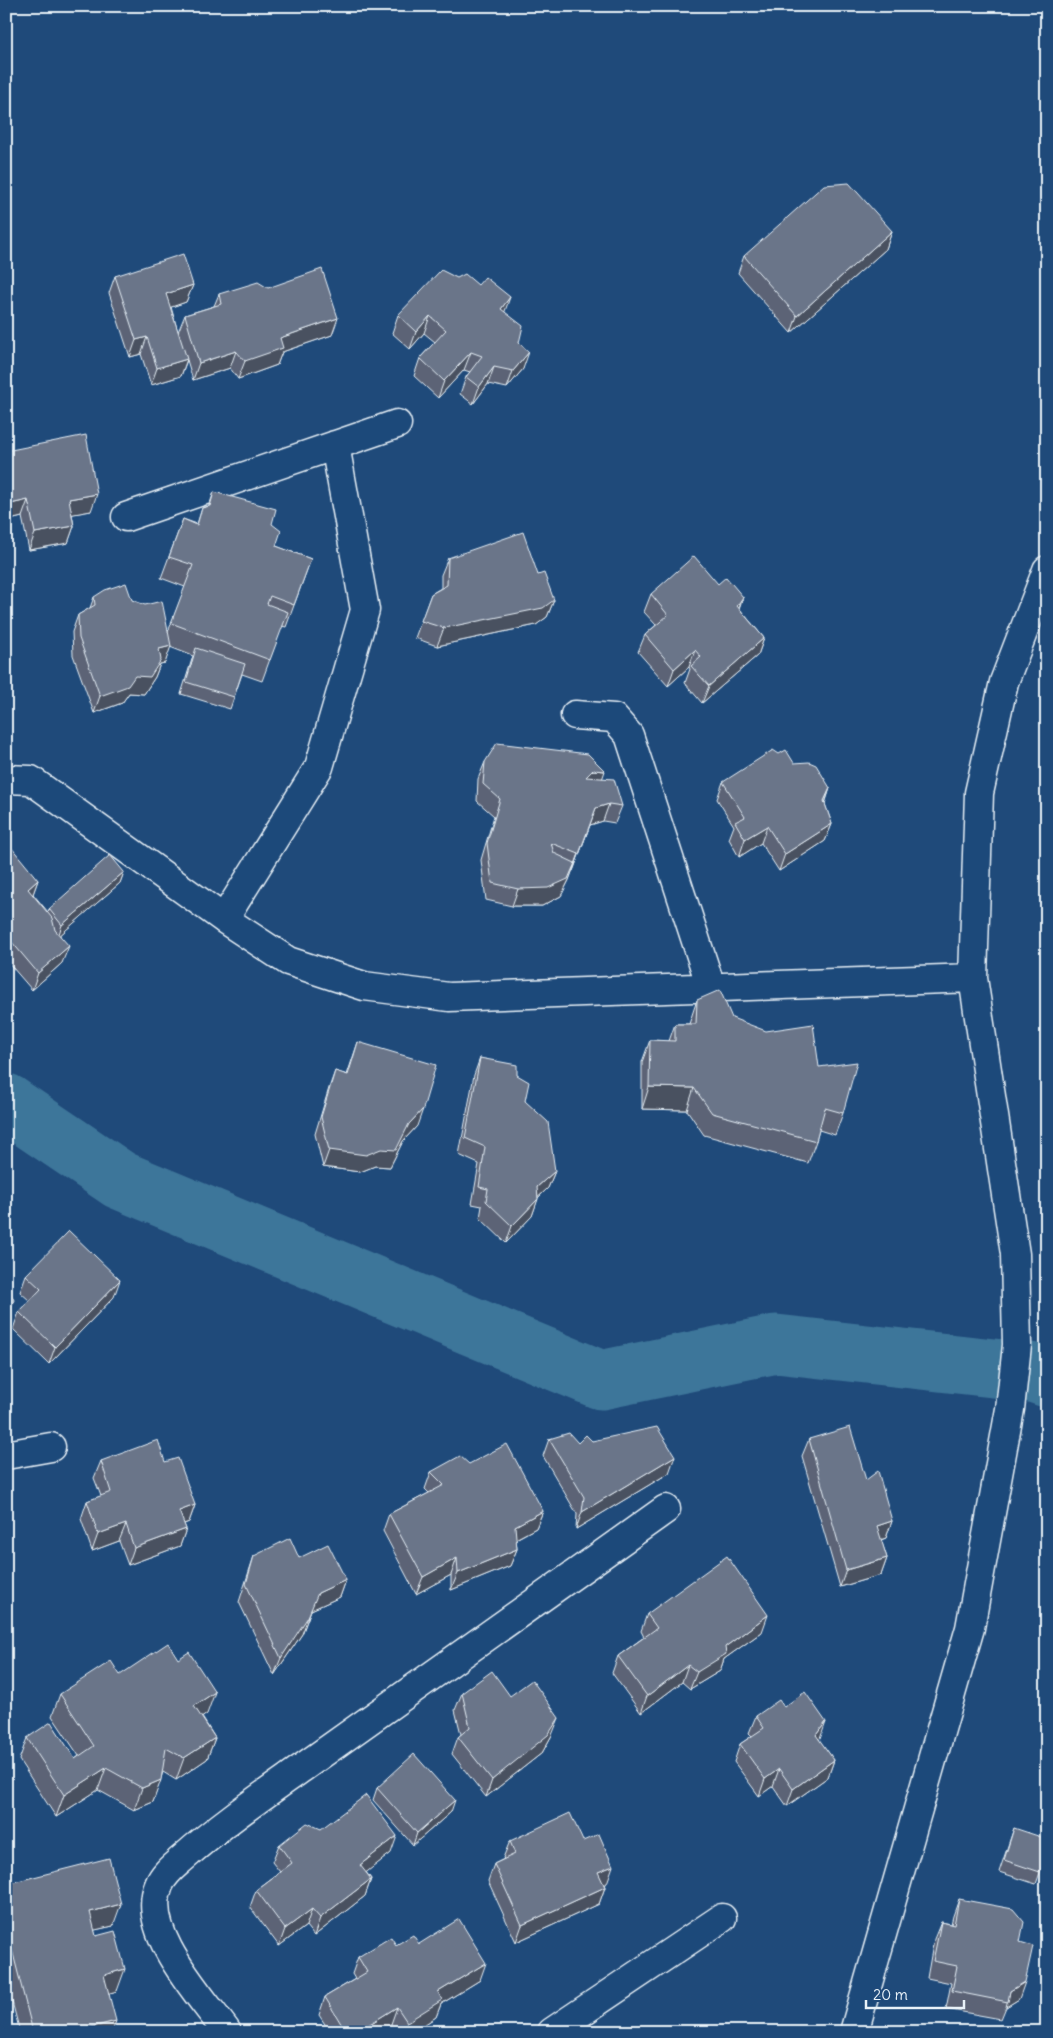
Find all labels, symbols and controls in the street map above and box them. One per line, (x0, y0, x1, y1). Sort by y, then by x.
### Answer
scale bar (866, 1978, 963, 2010)
text: 20 m (873, 1985, 908, 2004)

